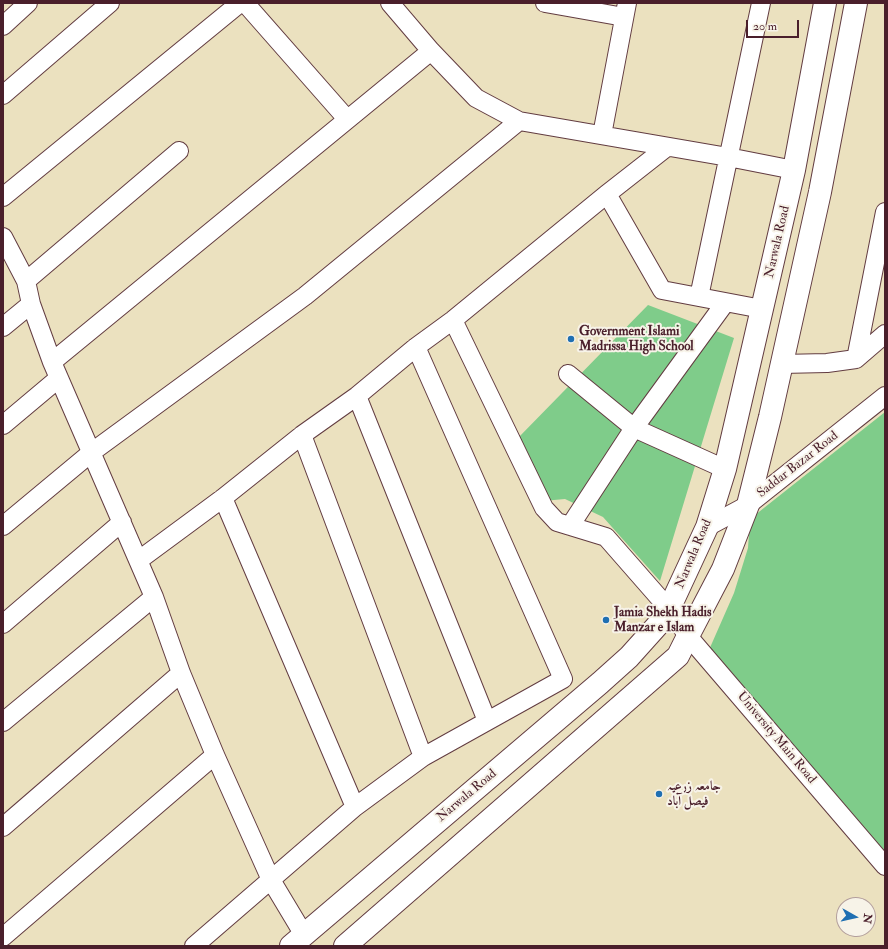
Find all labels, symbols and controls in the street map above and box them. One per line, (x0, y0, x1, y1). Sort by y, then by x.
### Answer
scale bar (748, 12, 801, 38)
text: 20 m (753, 19, 777, 34)
street label: Narwala Road (762, 204, 794, 280)
place label: Government Islami Madrissa High School (579, 324, 694, 355)
marker: Government Islami Madrissa High School (566, 334, 576, 344)
street label: Saddar Bazar Road (754, 429, 842, 501)
street label: Narwala Road (672, 517, 716, 591)
place label: Jamia Shekh Hadis Manzar e Islam (614, 605, 711, 636)
marker: Jamia Shekh Hadis Manzar e Islam (601, 615, 611, 625)
street label: University Main Road (733, 689, 819, 787)
street label: Narwala Road (434, 766, 500, 826)
place label: جامعہ زرعیہ فیصل آباد (667, 779, 721, 810)
marker: جامعہ زرعیہ فیصل آباد (654, 789, 664, 799)
north arrow (836, 897, 876, 937)
text: N (860, 913, 875, 924)

